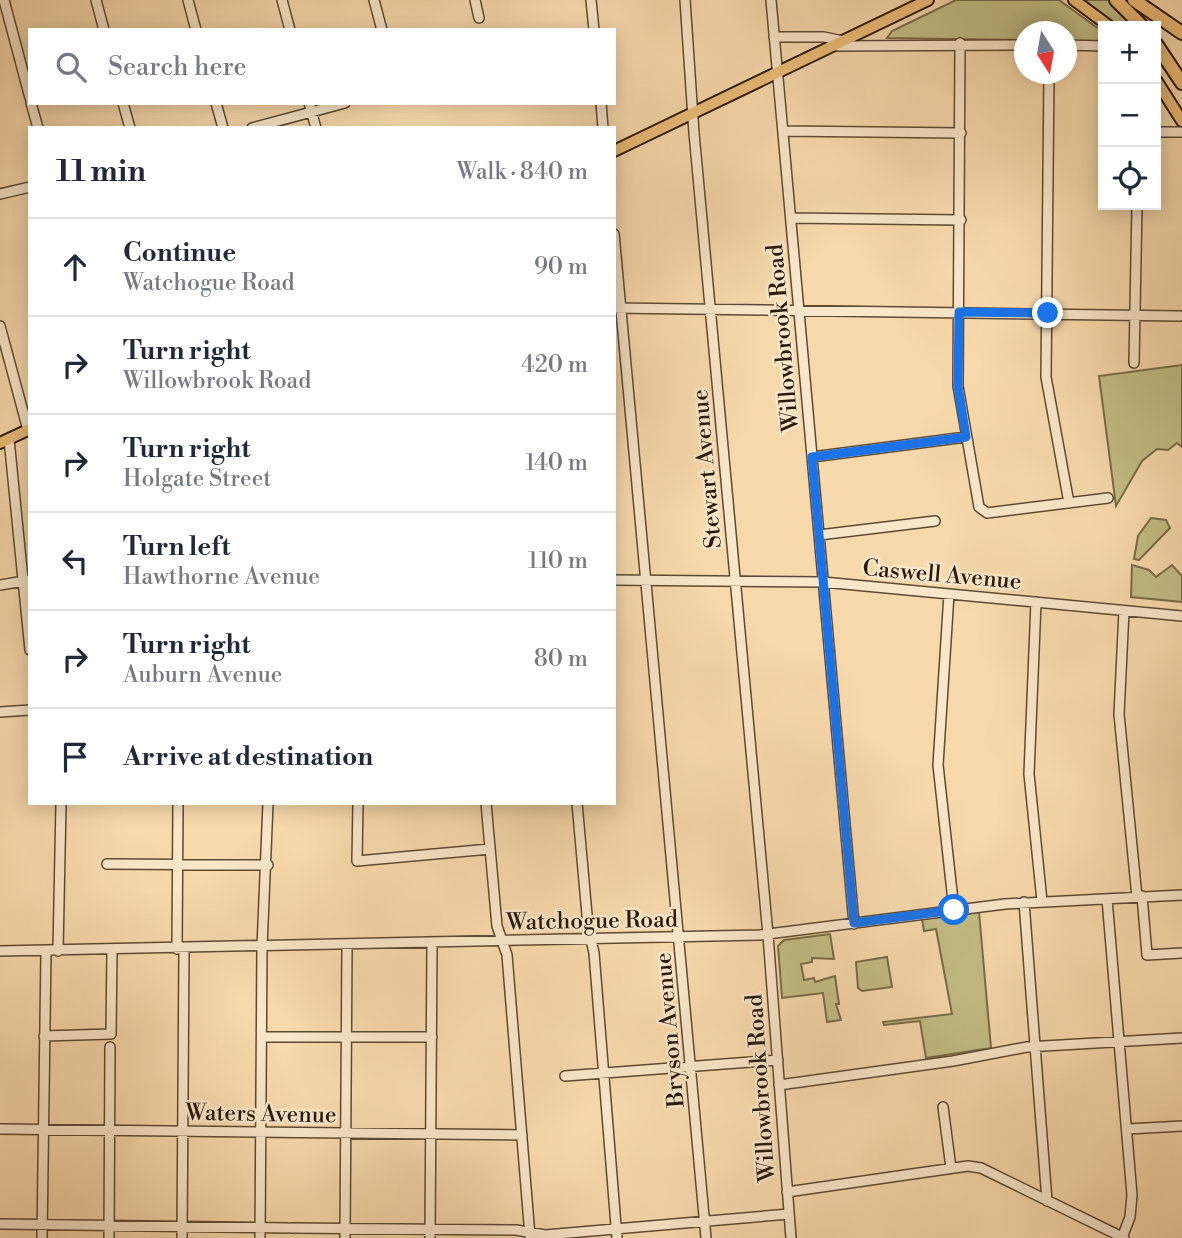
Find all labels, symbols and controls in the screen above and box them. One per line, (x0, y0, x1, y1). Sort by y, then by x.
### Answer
north arrow (1014, 21, 1077, 84)
map controls (1098, 21, 1161, 210)
button: + (1098, 21, 1161, 84)
search box (28, 28, 616, 105)
icon: search (52, 48, 90, 86)
text: Search here (108, 51, 247, 83)
button: − (1098, 84, 1161, 147)
button: locate (1098, 147, 1161, 210)
text: 11 min (56, 153, 146, 191)
text: Walk · 840 m (457, 158, 588, 186)
text: Continue (123, 237, 236, 269)
street label: Willowbrook Road (761, 243, 805, 434)
icon: ahead (56, 248, 94, 286)
text: 90 m (534, 253, 588, 281)
text: Watchogue Road (123, 269, 295, 297)
route end (1032, 297, 1063, 328)
text: Turn right (123, 335, 251, 367)
icon: right (56, 346, 94, 384)
text: 420 m (521, 351, 588, 379)
text: Willowbrook Road (123, 367, 311, 395)
street label: Stewart Avenue (686, 388, 728, 550)
text: Turn right (123, 433, 251, 465)
icon: right (56, 444, 94, 482)
text: 140 m (525, 449, 588, 477)
text: Holgate Street (123, 465, 272, 493)
text: Turn left (123, 531, 231, 563)
icon: left (56, 542, 94, 580)
text: 110 m (528, 547, 588, 575)
street label: Caswell Avenue (861, 554, 1023, 596)
text: Hawthorne Avenue (123, 563, 320, 591)
text: Turn right (123, 629, 251, 661)
icon: right (56, 640, 94, 678)
text: 80 m (534, 645, 588, 673)
text: Auburn Avenue (123, 661, 282, 689)
icon: arrive (56, 738, 94, 776)
text: Arrive at destination (123, 741, 373, 773)
route start (938, 894, 969, 925)
street label: Watchogue Road (505, 906, 678, 937)
street label: Bryson Avenue (649, 951, 691, 1110)
street label: Willowbrook Road (740, 993, 782, 1184)
street label: Waters Avenue (184, 1099, 337, 1129)

